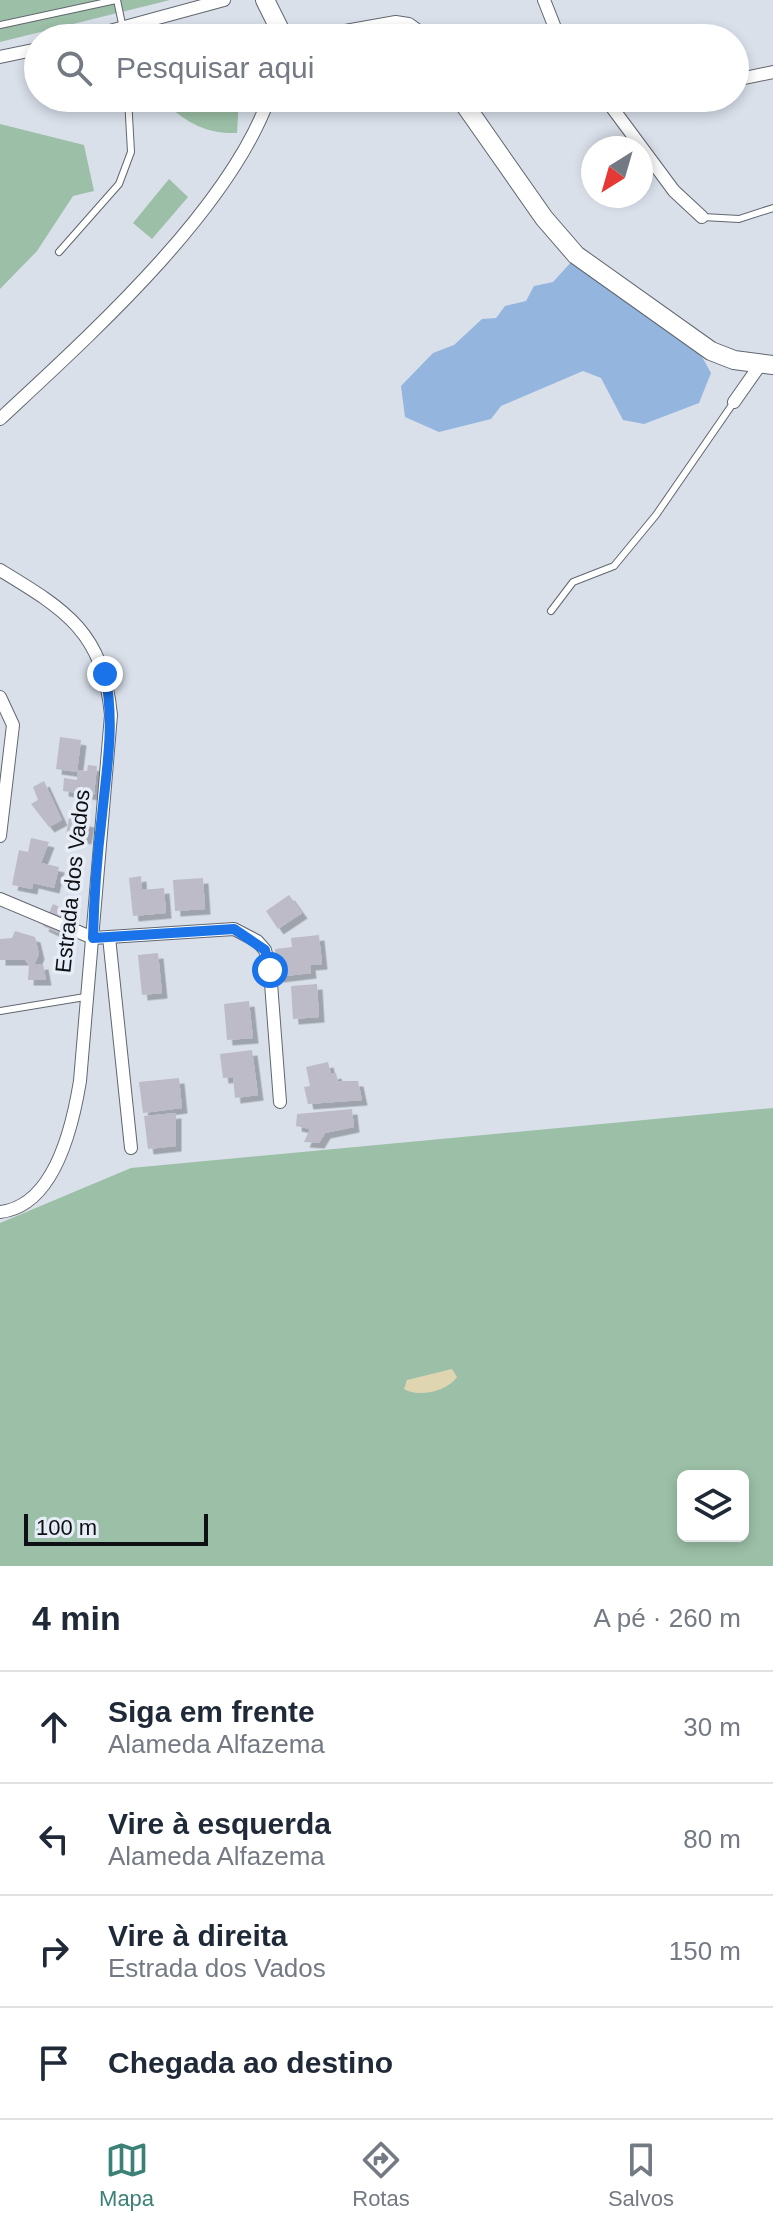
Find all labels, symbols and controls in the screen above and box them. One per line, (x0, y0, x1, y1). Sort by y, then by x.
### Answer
search box (24, 24, 749, 112)
icon: search (52, 46, 96, 90)
text: Pesquisar aqui (116, 51, 314, 84)
north arrow (581, 136, 653, 208)
route end (87, 656, 123, 692)
street label: Estrada dos Vados (50, 788, 95, 974)
route start (252, 952, 288, 988)
map controls (677, 1470, 749, 1542)
button: layers (677, 1470, 749, 1542)
scale bar (24, 1510, 208, 1546)
text: 100 m (36, 1515, 97, 1540)
text: 4 min (32, 1599, 121, 1637)
text: A pé · 260 m (594, 1603, 741, 1633)
text: Siga em frente (108, 1695, 315, 1728)
icon: ahead (32, 1705, 76, 1749)
text: 30 m (683, 1712, 741, 1742)
text: Alameda Alfazema (108, 1729, 325, 1759)
text: Vire à esquerda (108, 1807, 331, 1840)
icon: left (32, 1817, 76, 1861)
text: 80 m (683, 1824, 741, 1854)
text: Alameda Alfazema (108, 1841, 325, 1871)
text: Vire à direita (108, 1919, 288, 1952)
icon: right (32, 1929, 76, 1973)
text: 150 m (669, 1936, 741, 1966)
text: Estrada dos Vados (108, 1953, 326, 1983)
icon: arrive (32, 2041, 76, 2085)
text: Chegada ao destino (108, 2046, 393, 2079)
tab: Mapa (99, 2138, 154, 2212)
tab: Rotas (352, 2138, 410, 2212)
tab: Salvos (608, 2138, 674, 2212)

